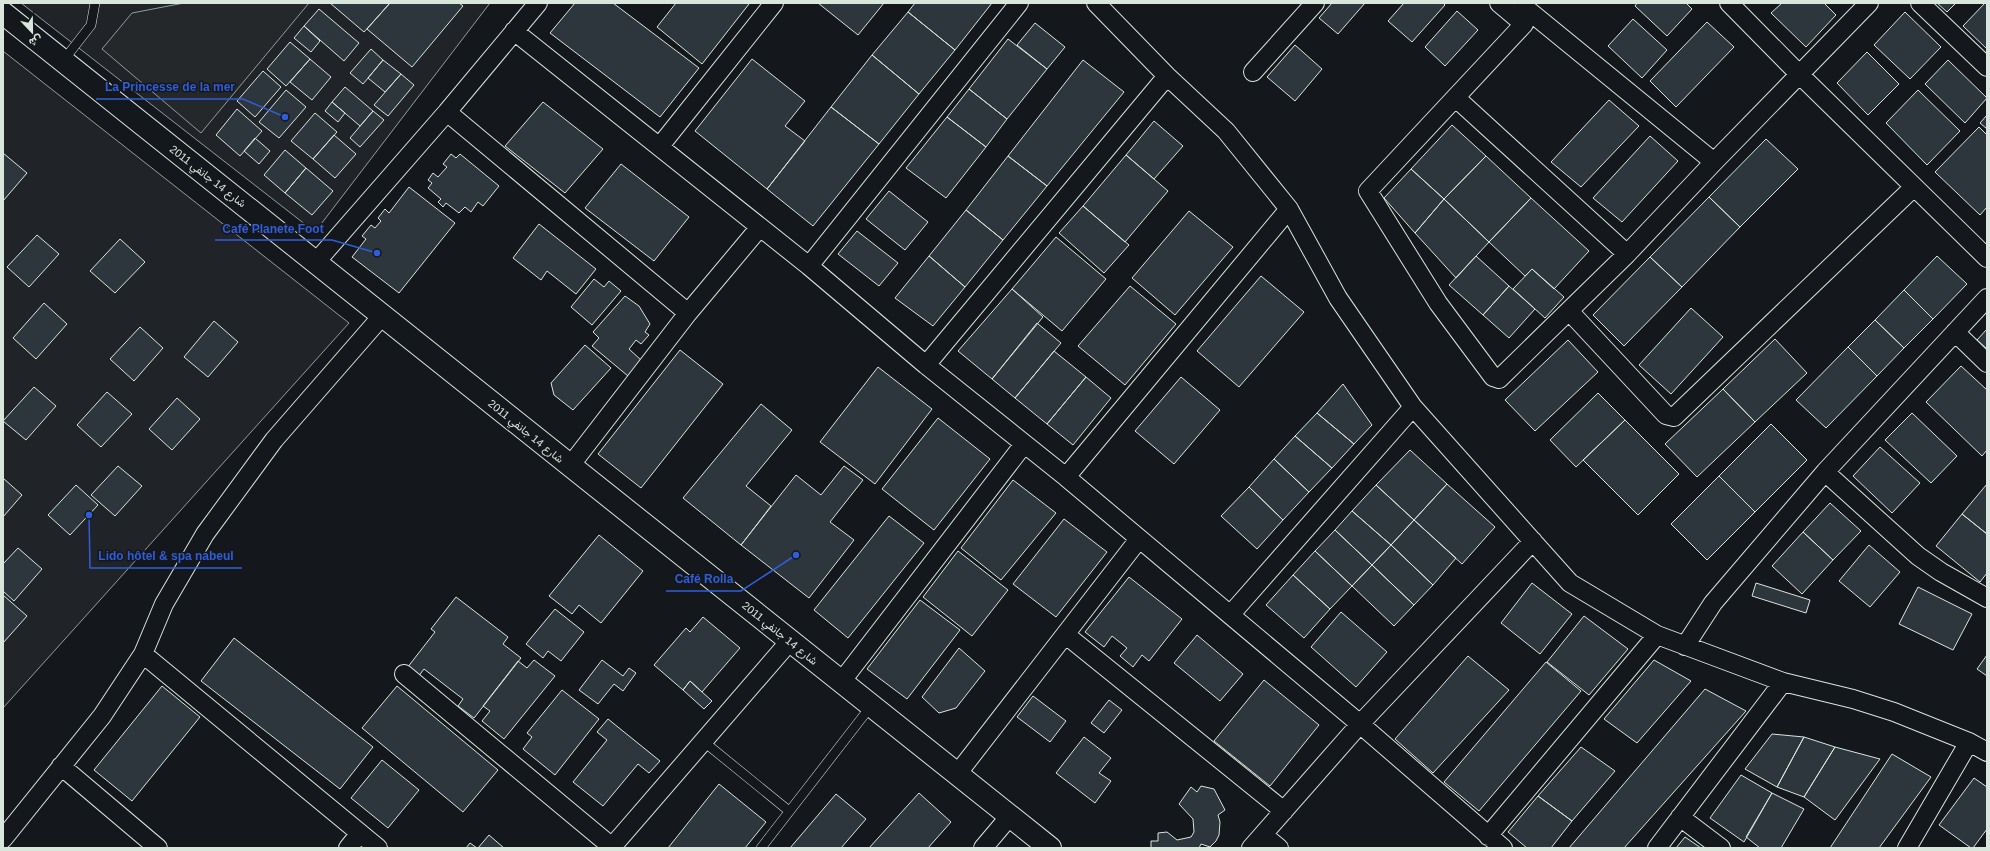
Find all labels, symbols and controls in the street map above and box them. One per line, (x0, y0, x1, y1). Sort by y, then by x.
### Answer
north arrow (12, 12, 52, 52)
text: ش (27, 32, 44, 49)
callout: La Princesse de la mer (96, 75, 243, 99)
text: La Princesse de la mer (105, 80, 235, 94)
street label: شارع 14 جانفي 2011 (165, 143, 249, 213)
callout: Café Planete Foot (215, 216, 332, 240)
text: Café Planete Foot (222, 222, 324, 236)
street label: شارع 14 جانفي 2011 (483, 397, 566, 468)
callout: Lido hôtel & spa nabeul (90, 544, 242, 568)
text: Lido hôtel & spa nabeul (98, 549, 234, 563)
callout: Café Rolla (666, 567, 741, 591)
text: Café Rolla (675, 572, 734, 586)
street label: شارع 14 جانفي 2011 (737, 599, 820, 670)

